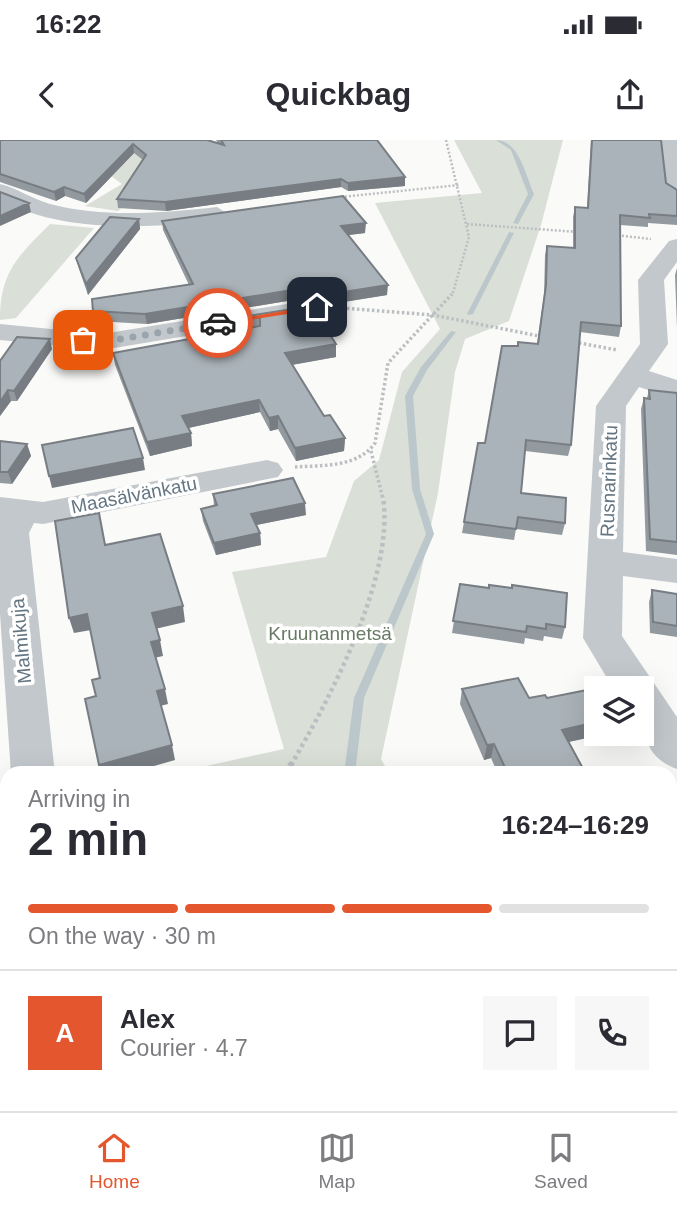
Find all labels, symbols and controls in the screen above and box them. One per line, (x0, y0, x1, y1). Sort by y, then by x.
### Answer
text: 16:22 (35, 9, 102, 39)
icon: back (28, 76, 66, 114)
text: Quickbag (266, 76, 411, 112)
icon: share (611, 76, 649, 114)
pin (287, 277, 347, 337)
courier (183, 288, 253, 358)
icon: home (298, 288, 336, 326)
icon: car (199, 304, 237, 342)
pin (53, 310, 113, 370)
icon: bag (64, 321, 102, 359)
street label: Rusnarinkatu (597, 425, 621, 537)
street label: Maasälvänkatu (69, 473, 199, 517)
street label: Malmikuja (7, 597, 35, 685)
park label: Kruunanmetsä (268, 623, 392, 644)
map controls (584, 676, 654, 746)
button: layers (584, 676, 654, 746)
text: Arriving in (28, 786, 130, 812)
text: 16:24–16:29 (502, 810, 649, 840)
text: 2 min (28, 813, 148, 865)
text: On the way · 30 m (28, 923, 216, 949)
button: chat (483, 996, 557, 1070)
button: phone (575, 996, 649, 1070)
text: Alex (120, 1004, 175, 1034)
text: A (56, 1018, 74, 1048)
text: Courier · 4.7 (120, 1035, 248, 1061)
tab: Home (89, 1129, 140, 1193)
tab: Map (318, 1129, 356, 1193)
tab: Saved (534, 1129, 588, 1193)

